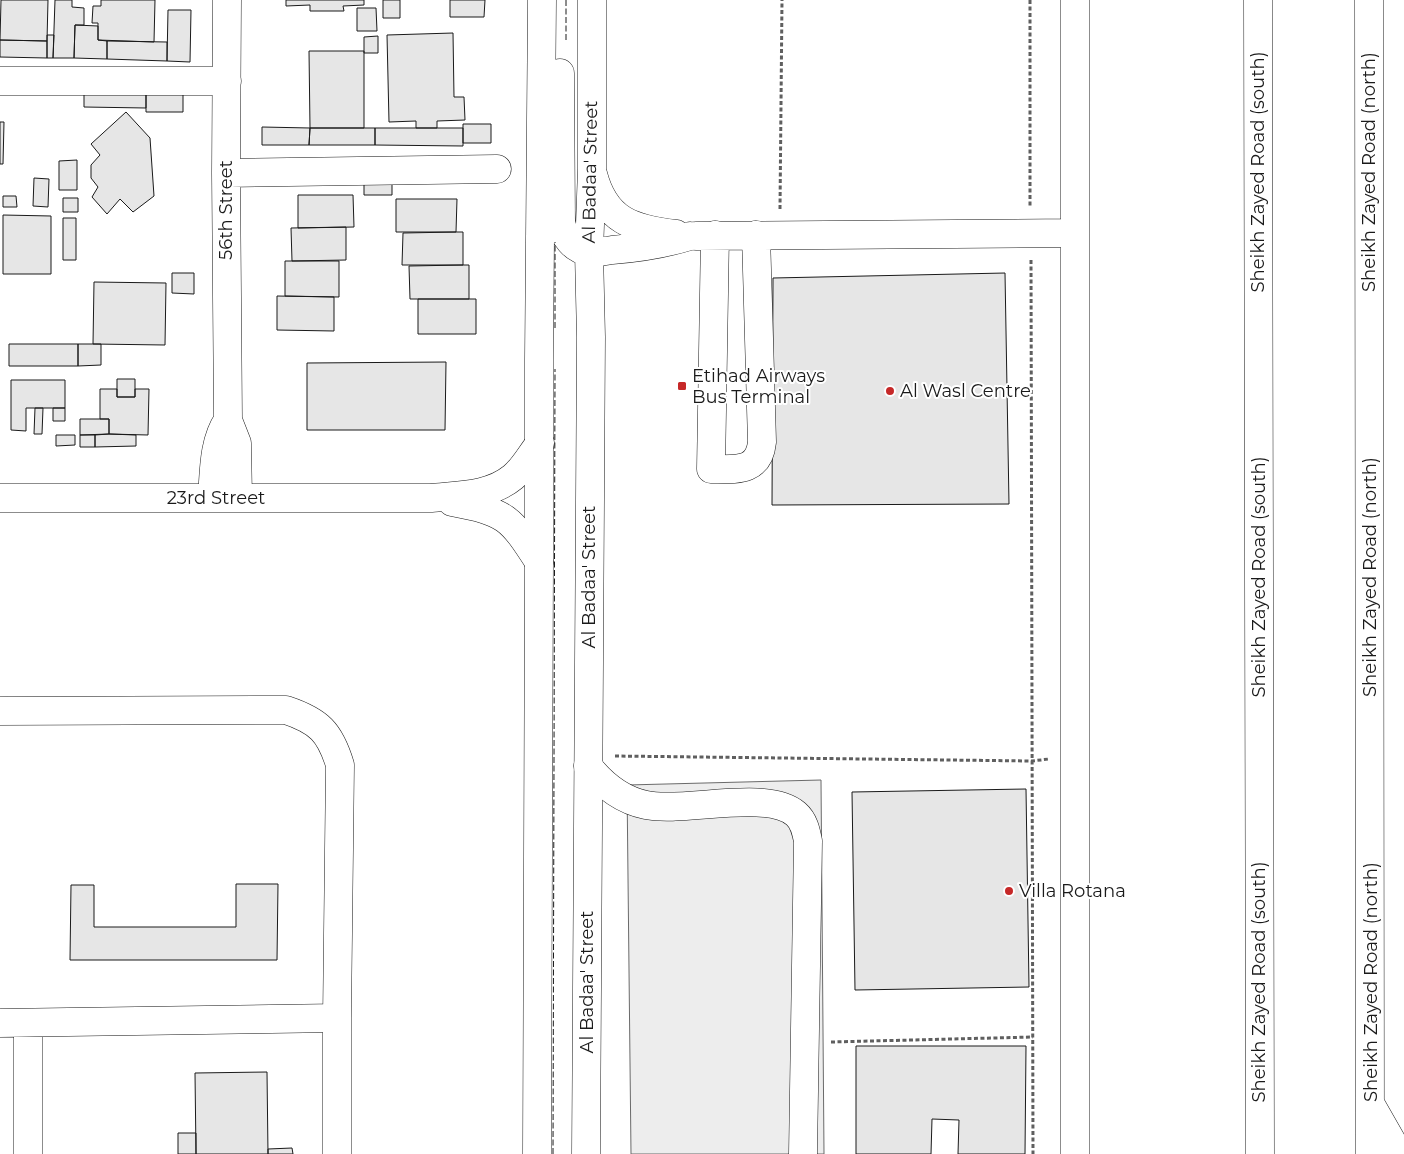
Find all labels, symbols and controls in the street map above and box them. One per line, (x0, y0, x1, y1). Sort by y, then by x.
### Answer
street label: Sheikh Zayed Road (south) (1247, 51, 1269, 293)
street label: Sheikh Zayed Road (north) (1358, 52, 1380, 292)
street label: Al Badaa' Street (578, 100, 602, 244)
street label: 56th Street (215, 160, 237, 260)
place label: Etihad Airways Bus Terminal (692, 365, 825, 408)
marker: Etihad Airways Bus Terminal (676, 380, 688, 392)
place label: Al Wasl Centre (900, 380, 1031, 402)
marker: Al Wasl Centre (884, 385, 896, 397)
street label: Sheikh Zayed Road (south) (1248, 456, 1270, 698)
street label: Sheikh Zayed Road (north) (1359, 457, 1381, 697)
street label: 23rd Street (167, 487, 265, 509)
street label: Al Badaa' Street (578, 506, 600, 648)
street label: Sheikh Zayed Road (south) (1248, 861, 1270, 1103)
street label: Sheikh Zayed Road (north) (1360, 862, 1382, 1102)
place label: Villa Rotana (1019, 880, 1126, 902)
marker: Villa Rotana (1003, 885, 1015, 897)
street label: Al Badaa' Street (576, 911, 598, 1053)

